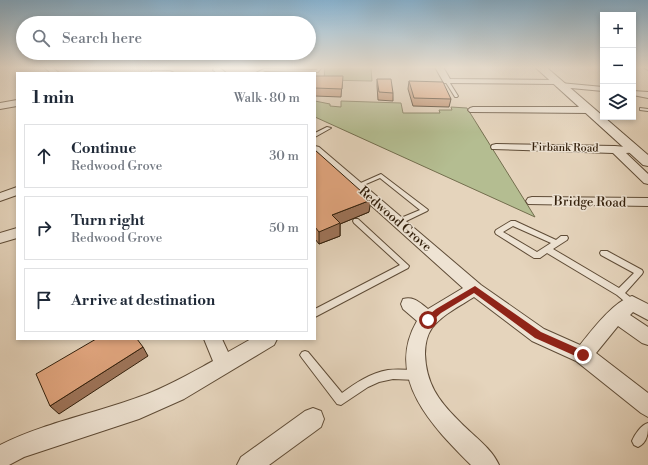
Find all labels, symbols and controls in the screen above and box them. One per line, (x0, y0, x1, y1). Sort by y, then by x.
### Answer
map controls (600, 12, 636, 120)
button: + (600, 12, 636, 48)
search box (16, 16, 316, 60)
icon: search (30, 27, 52, 49)
text: Search here (62, 29, 142, 48)
button: − (600, 48, 636, 84)
button: layers (600, 84, 636, 120)
text: 1 min (32, 87, 74, 109)
text: Walk · 80 m (234, 90, 300, 106)
text: Continue (71, 139, 136, 158)
street label: Firbank Road (531, 140, 600, 156)
icon: ahead (33, 145, 55, 167)
text: 30 m (269, 148, 299, 164)
text: Redwood Grove (71, 158, 162, 174)
street label: Redwood Grove (355, 183, 435, 255)
street label: Bridge Road (553, 193, 627, 211)
text: Turn right (71, 211, 145, 230)
icon: right (33, 217, 55, 239)
text: 50 m (269, 220, 299, 236)
text: Redwood Grove (71, 230, 162, 246)
icon: arrive (33, 289, 55, 311)
text: Arrive at destination (71, 291, 215, 310)
route start (419, 311, 437, 329)
route end (574, 346, 592, 364)

